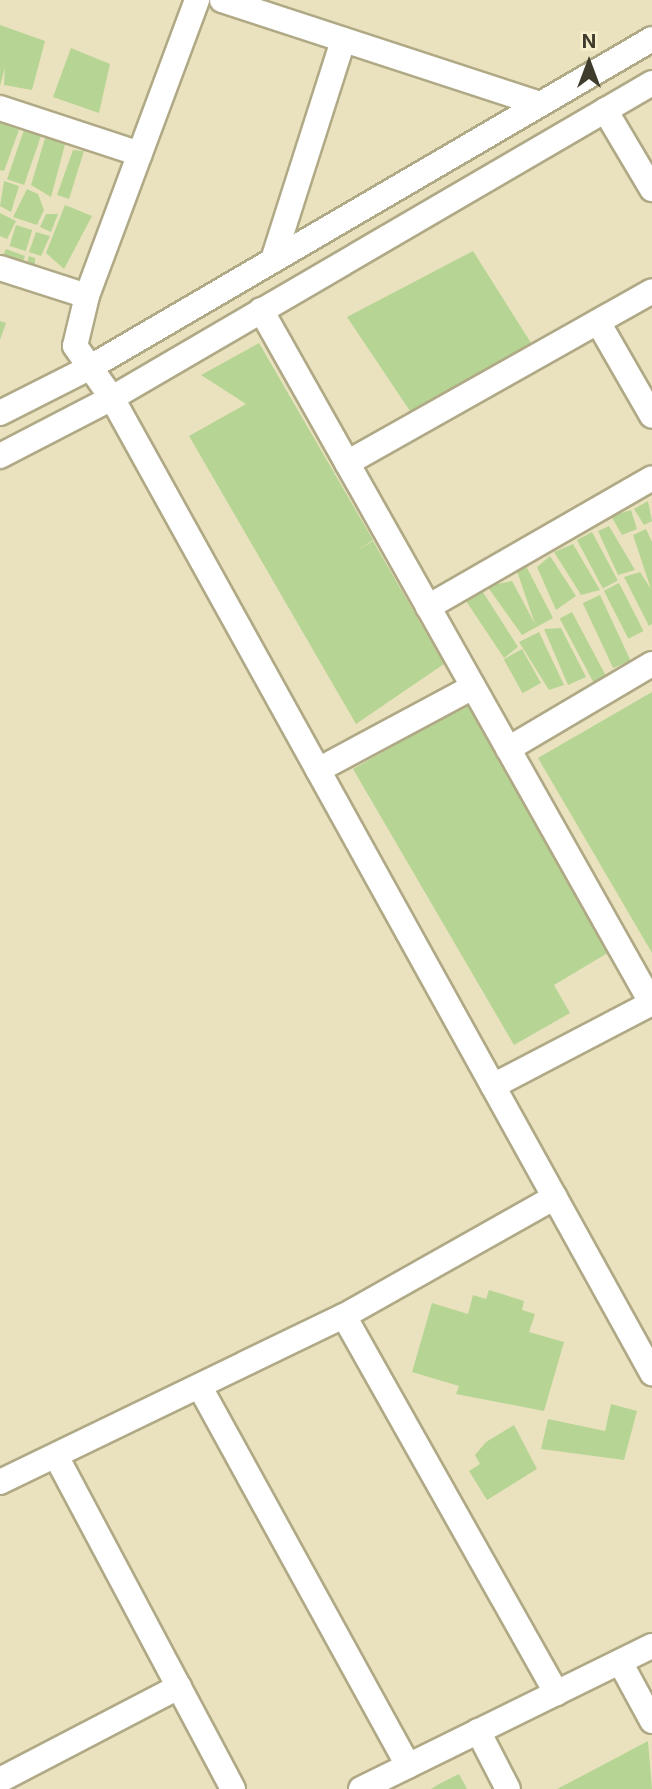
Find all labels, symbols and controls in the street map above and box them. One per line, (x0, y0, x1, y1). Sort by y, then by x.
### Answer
north arrow (554, 28, 624, 98)
text: N (582, 30, 596, 53)

